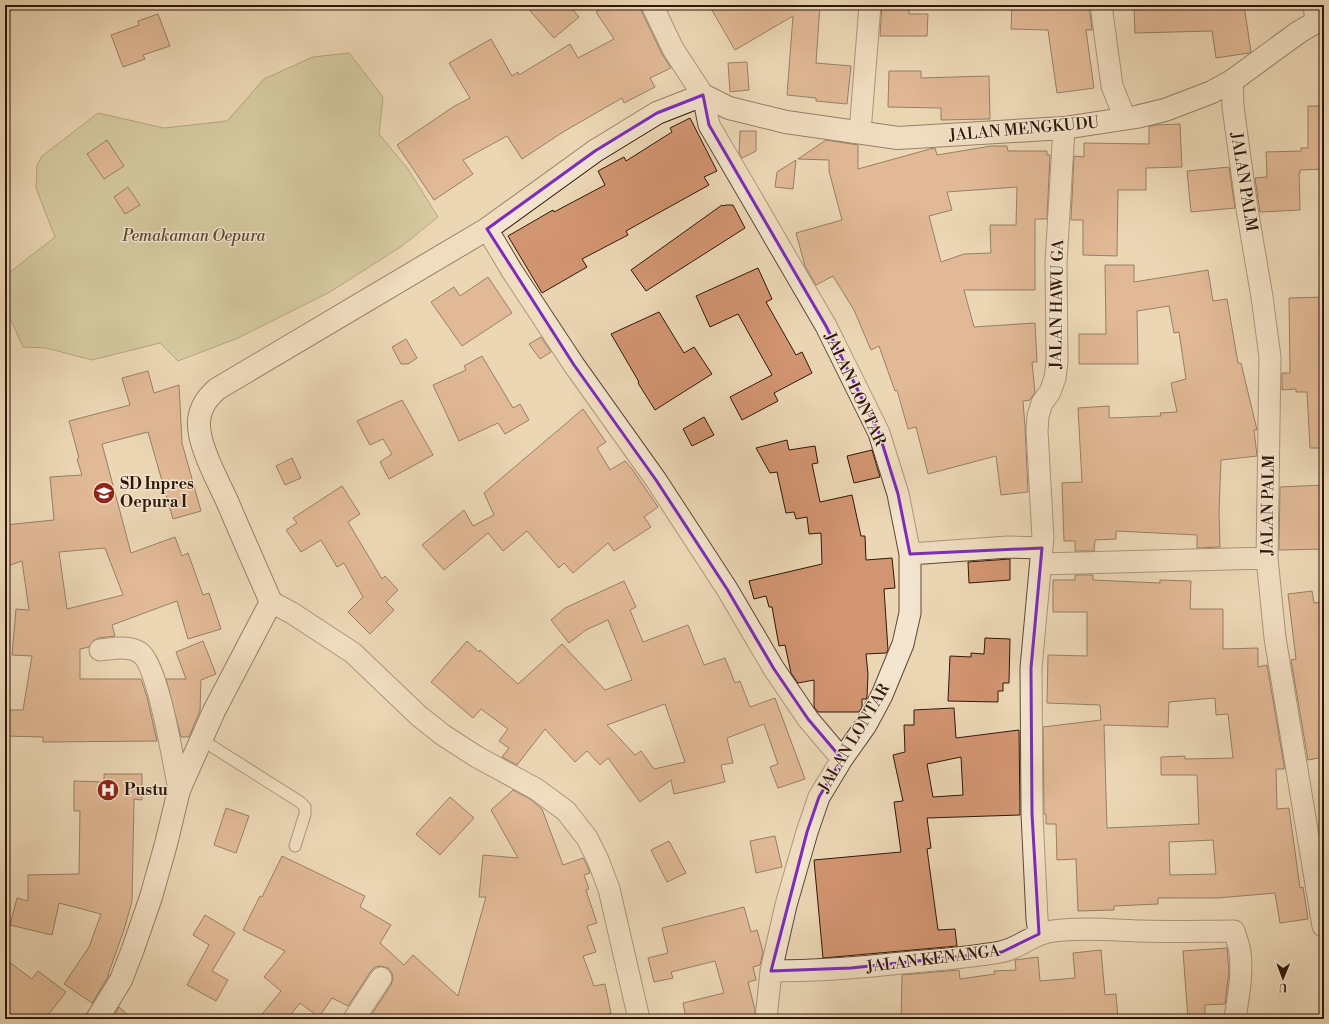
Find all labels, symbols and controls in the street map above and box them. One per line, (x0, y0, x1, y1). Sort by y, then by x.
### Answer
street label: JALAN MENGKUDU (947, 112, 1100, 146)
street label: JALAN PALM (1226, 130, 1262, 233)
park label: Pemakaman Oepura (122, 226, 266, 246)
street label: JALAN HAWU GA (1046, 238, 1068, 370)
street label: JALAN LONTAR (820, 328, 890, 450)
street label: JALAN PALM (1257, 455, 1279, 556)
place label: SD Inpres Oepura I (120, 474, 194, 512)
school or university icon: SD Inpres Oepura I (91, 480, 117, 506)
street label: JALAN LONTAR (813, 679, 895, 797)
hospital icon: Pustu (95, 777, 121, 803)
place label: Pustu (124, 780, 168, 800)
street label: JALAN KENANGA (864, 941, 1002, 977)
north arrow (1263, 958, 1303, 998)
text: U (1278, 980, 1287, 994)

